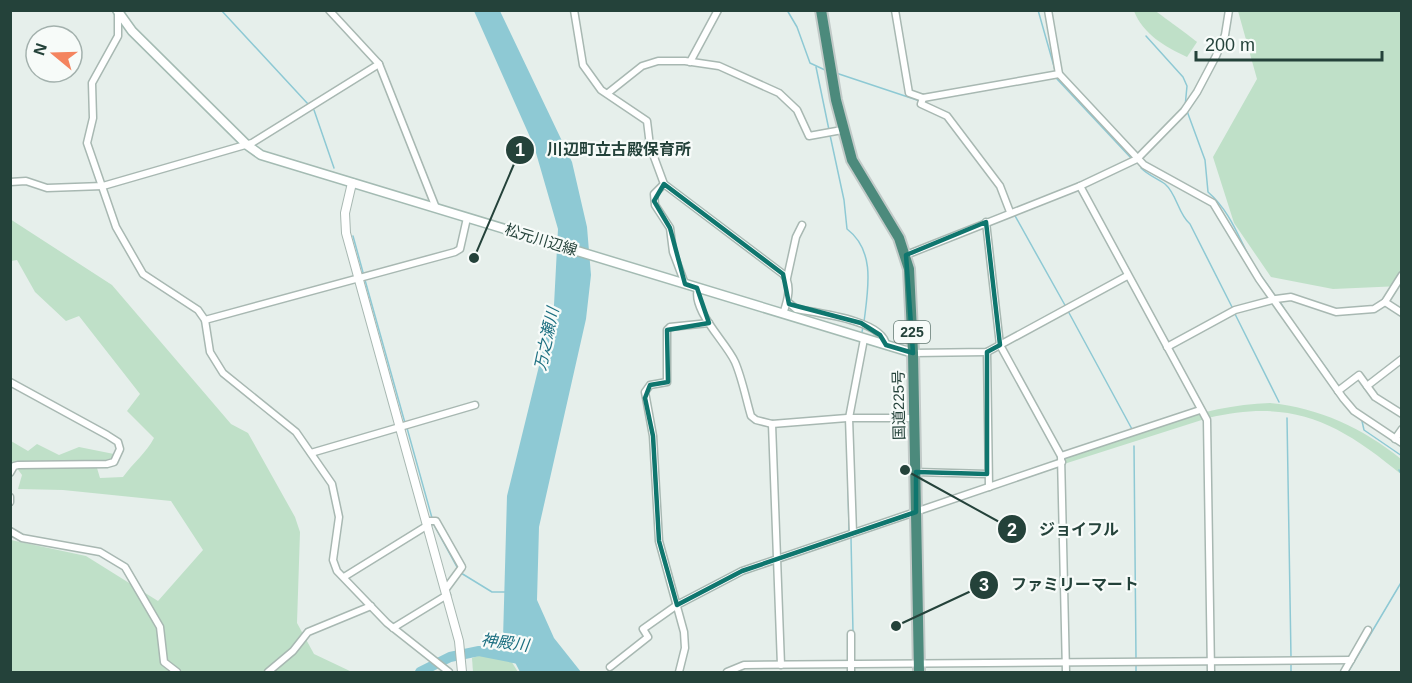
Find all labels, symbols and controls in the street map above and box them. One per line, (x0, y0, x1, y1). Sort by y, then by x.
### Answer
north arrow (24, 24, 84, 84)
scale bar (1196, 24, 1382, 62)
text: 200 m (1205, 35, 1255, 55)
text: N (30, 41, 50, 58)
callout: 川辺町立古殿保育所 (505, 133, 703, 167)
text: 1 (515, 140, 525, 160)
text: 川辺町立古殿保育所 (547, 141, 691, 158)
street label: 松元川辺線 (503, 220, 580, 259)
water label: 万之瀬川 (532, 304, 562, 372)
road number: 225 (894, 321, 930, 343)
street label: 国道225号 (889, 370, 908, 440)
callout: ジョイフル (997, 512, 1131, 546)
text: 2 (1007, 520, 1017, 540)
text: ジョイフル (1039, 521, 1119, 538)
callout: ファミリーマート (969, 568, 1151, 602)
text: 3 (979, 575, 989, 595)
text: ファミリーマート (1011, 576, 1139, 593)
water label: 神殿川 (480, 631, 532, 654)

